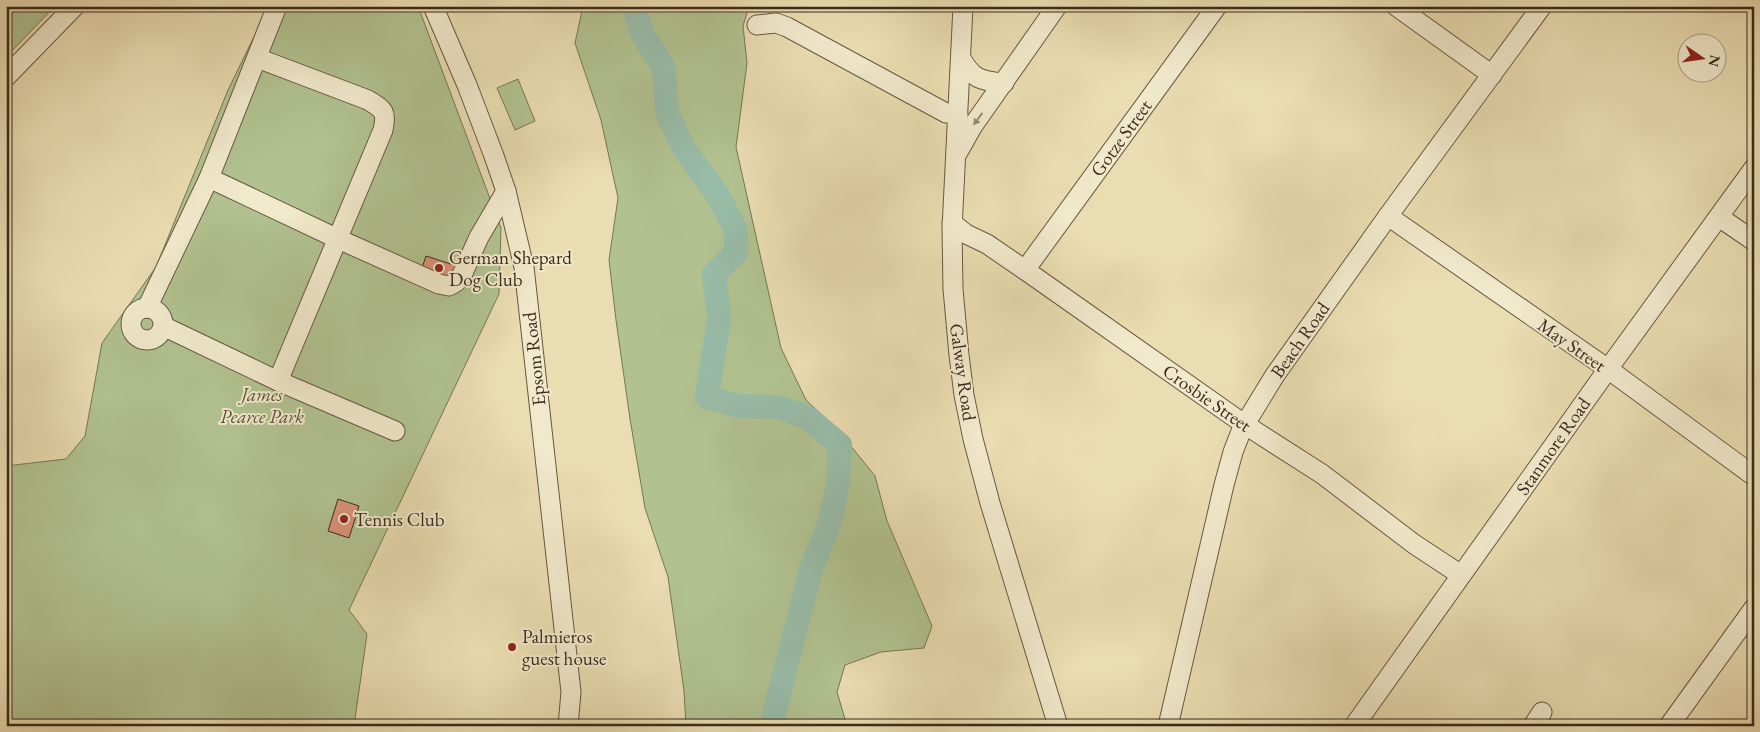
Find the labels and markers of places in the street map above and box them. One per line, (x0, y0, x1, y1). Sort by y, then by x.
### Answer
place label: German Shepard Dog Club (449, 245, 572, 292)
marker: German Shepard Dog Club (433, 262, 445, 274)
place label: Tennis Club (354, 507, 445, 532)
marker: Tennis Club (338, 513, 350, 525)
place label: Palmieros guest house (522, 624, 606, 671)
marker: Palmieros guest house (506, 641, 518, 653)

